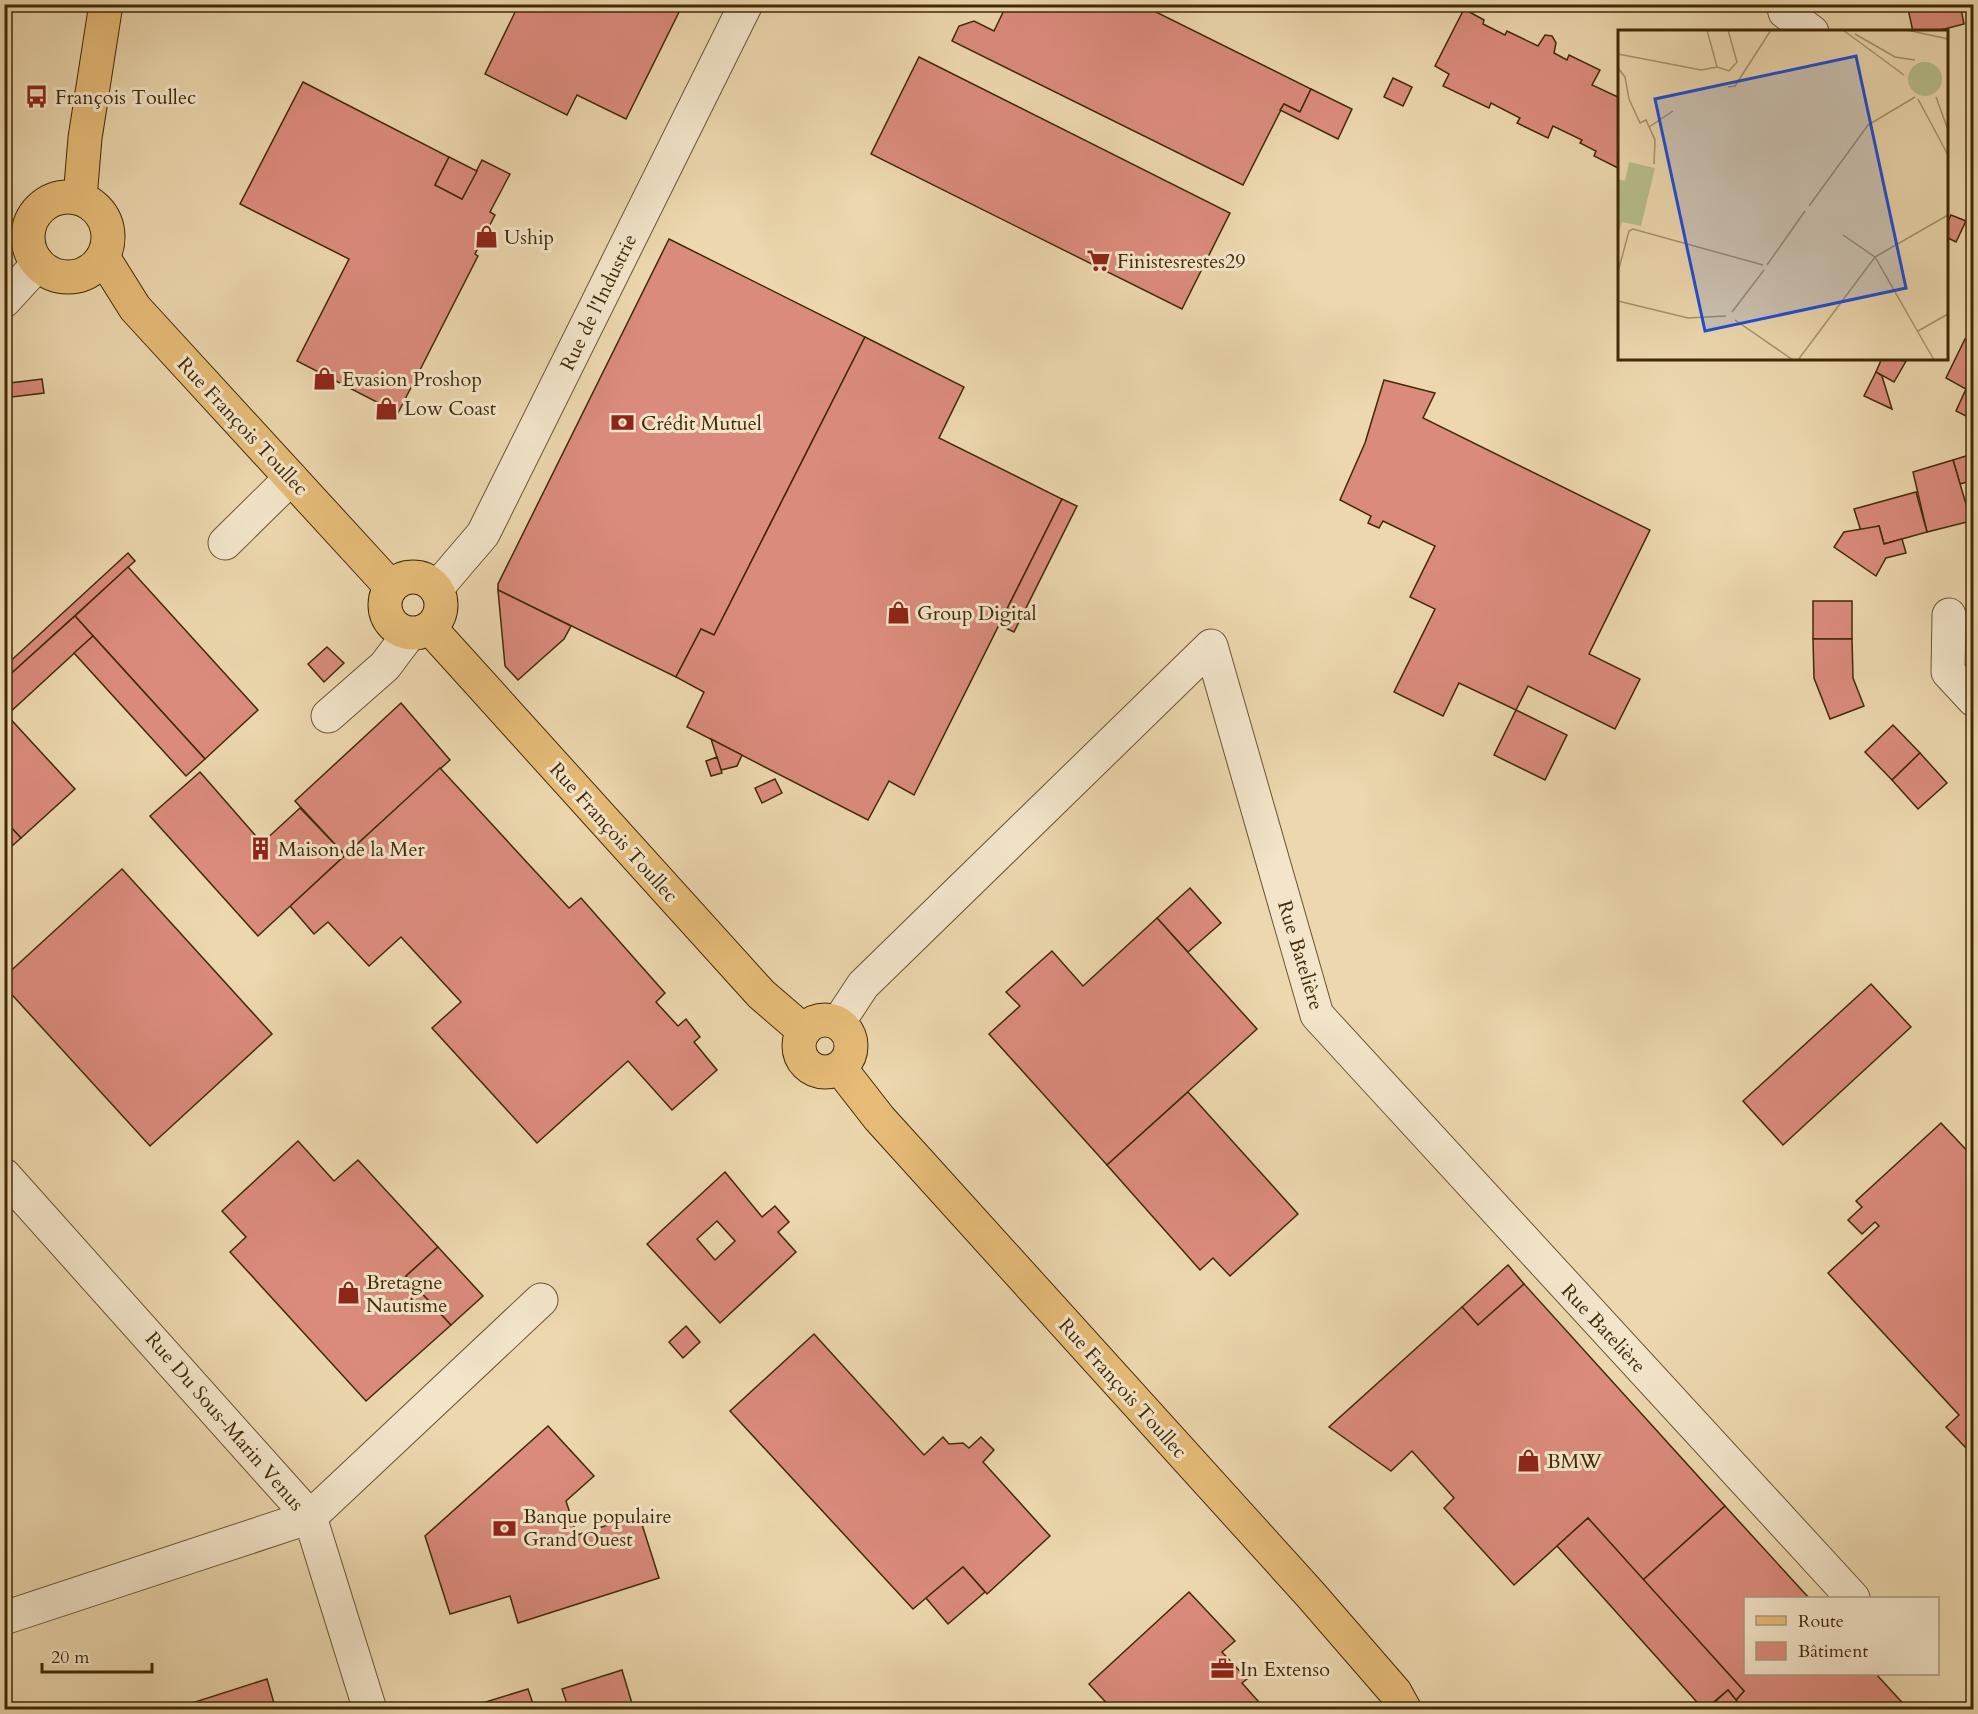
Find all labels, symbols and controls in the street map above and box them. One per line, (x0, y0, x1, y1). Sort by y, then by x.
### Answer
inset map (1618, 30, 1948, 360)
bus stop icon: François Toullec (24, 84, 50, 110)
place label: François Toullec (55, 84, 196, 111)
shop icon: Uship (473, 224, 499, 250)
place label: Uship (504, 224, 554, 251)
street label: Rue de l'Industrie (554, 229, 643, 375)
supermarket icon: Finistesrestes29 (1086, 248, 1112, 274)
place label: Finistesrestes29 (1117, 248, 1245, 275)
street label: Rue François Toullec (171, 351, 314, 502)
shop icon: Evasion Proshop (311, 366, 337, 392)
place label: Evasion Proshop (342, 366, 482, 393)
shop icon: Low Coast (373, 395, 399, 421)
place label: Low Coast (404, 395, 497, 422)
bank icon: Crédit Mutuel (610, 410, 636, 436)
place label: Crédit Mutuel (641, 410, 762, 437)
shop icon: Group Digital (886, 600, 912, 626)
place label: Group Digital (917, 600, 1037, 627)
street label: Rue François Toullec (543, 756, 684, 908)
building icon: Maison de la Mer (247, 836, 273, 862)
place label: Maison de la Mer (278, 836, 425, 863)
street label: Rue Batelière (1271, 897, 1330, 1013)
place label: Bretagne Nautisme (366, 1269, 447, 1319)
street label: Rue Batelière (1555, 1278, 1652, 1379)
shop icon: Bretagne Nautisme (335, 1280, 361, 1306)
street label: Rue François Toullec (1052, 1312, 1193, 1464)
street label: Rue Du Sous-Marin Venus (139, 1326, 310, 1517)
shop icon: BMW (1516, 1448, 1542, 1474)
place label: BMW (1547, 1448, 1602, 1475)
place label: Banque populaire Grand Ouest (523, 1503, 672, 1553)
bank icon: Banque populaire Grand Ouest (492, 1515, 518, 1541)
legend (1744, 1597, 1939, 1675)
text: Route (1798, 1609, 1844, 1634)
scale bar (42, 1636, 152, 1674)
text: Bâtiment (1798, 1639, 1868, 1664)
text: 20 m (51, 1645, 90, 1670)
office icon: In Extenso (1209, 1656, 1235, 1682)
place label: In Extenso (1240, 1656, 1330, 1683)

